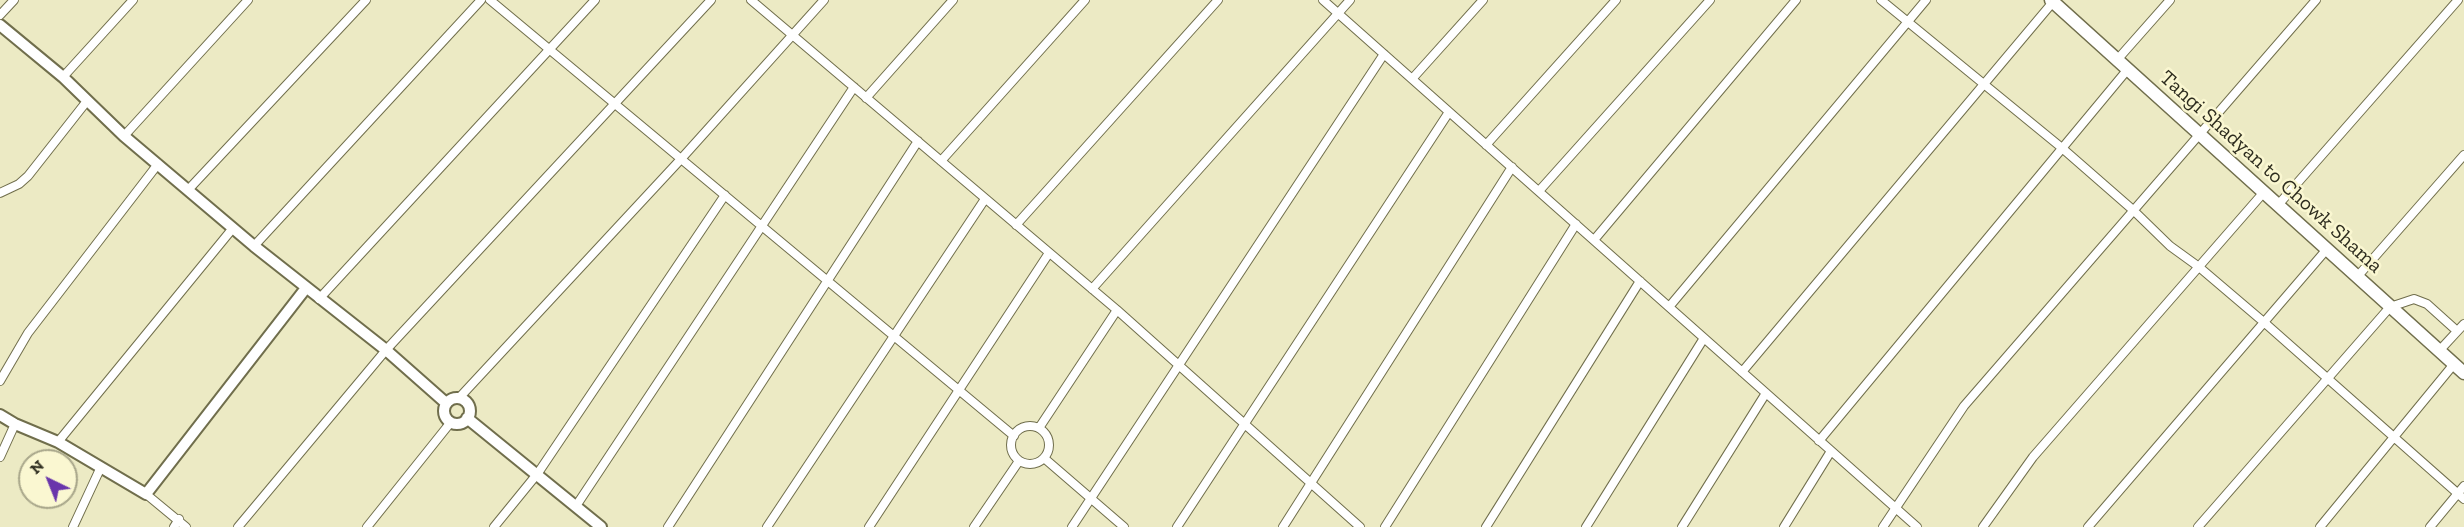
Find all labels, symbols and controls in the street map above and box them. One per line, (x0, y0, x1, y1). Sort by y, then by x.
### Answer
street label: Tangi Shadyan to Chowk Shama (2154, 65, 2388, 279)
north arrow (18, 449, 78, 509)
text: N (26, 456, 48, 478)

